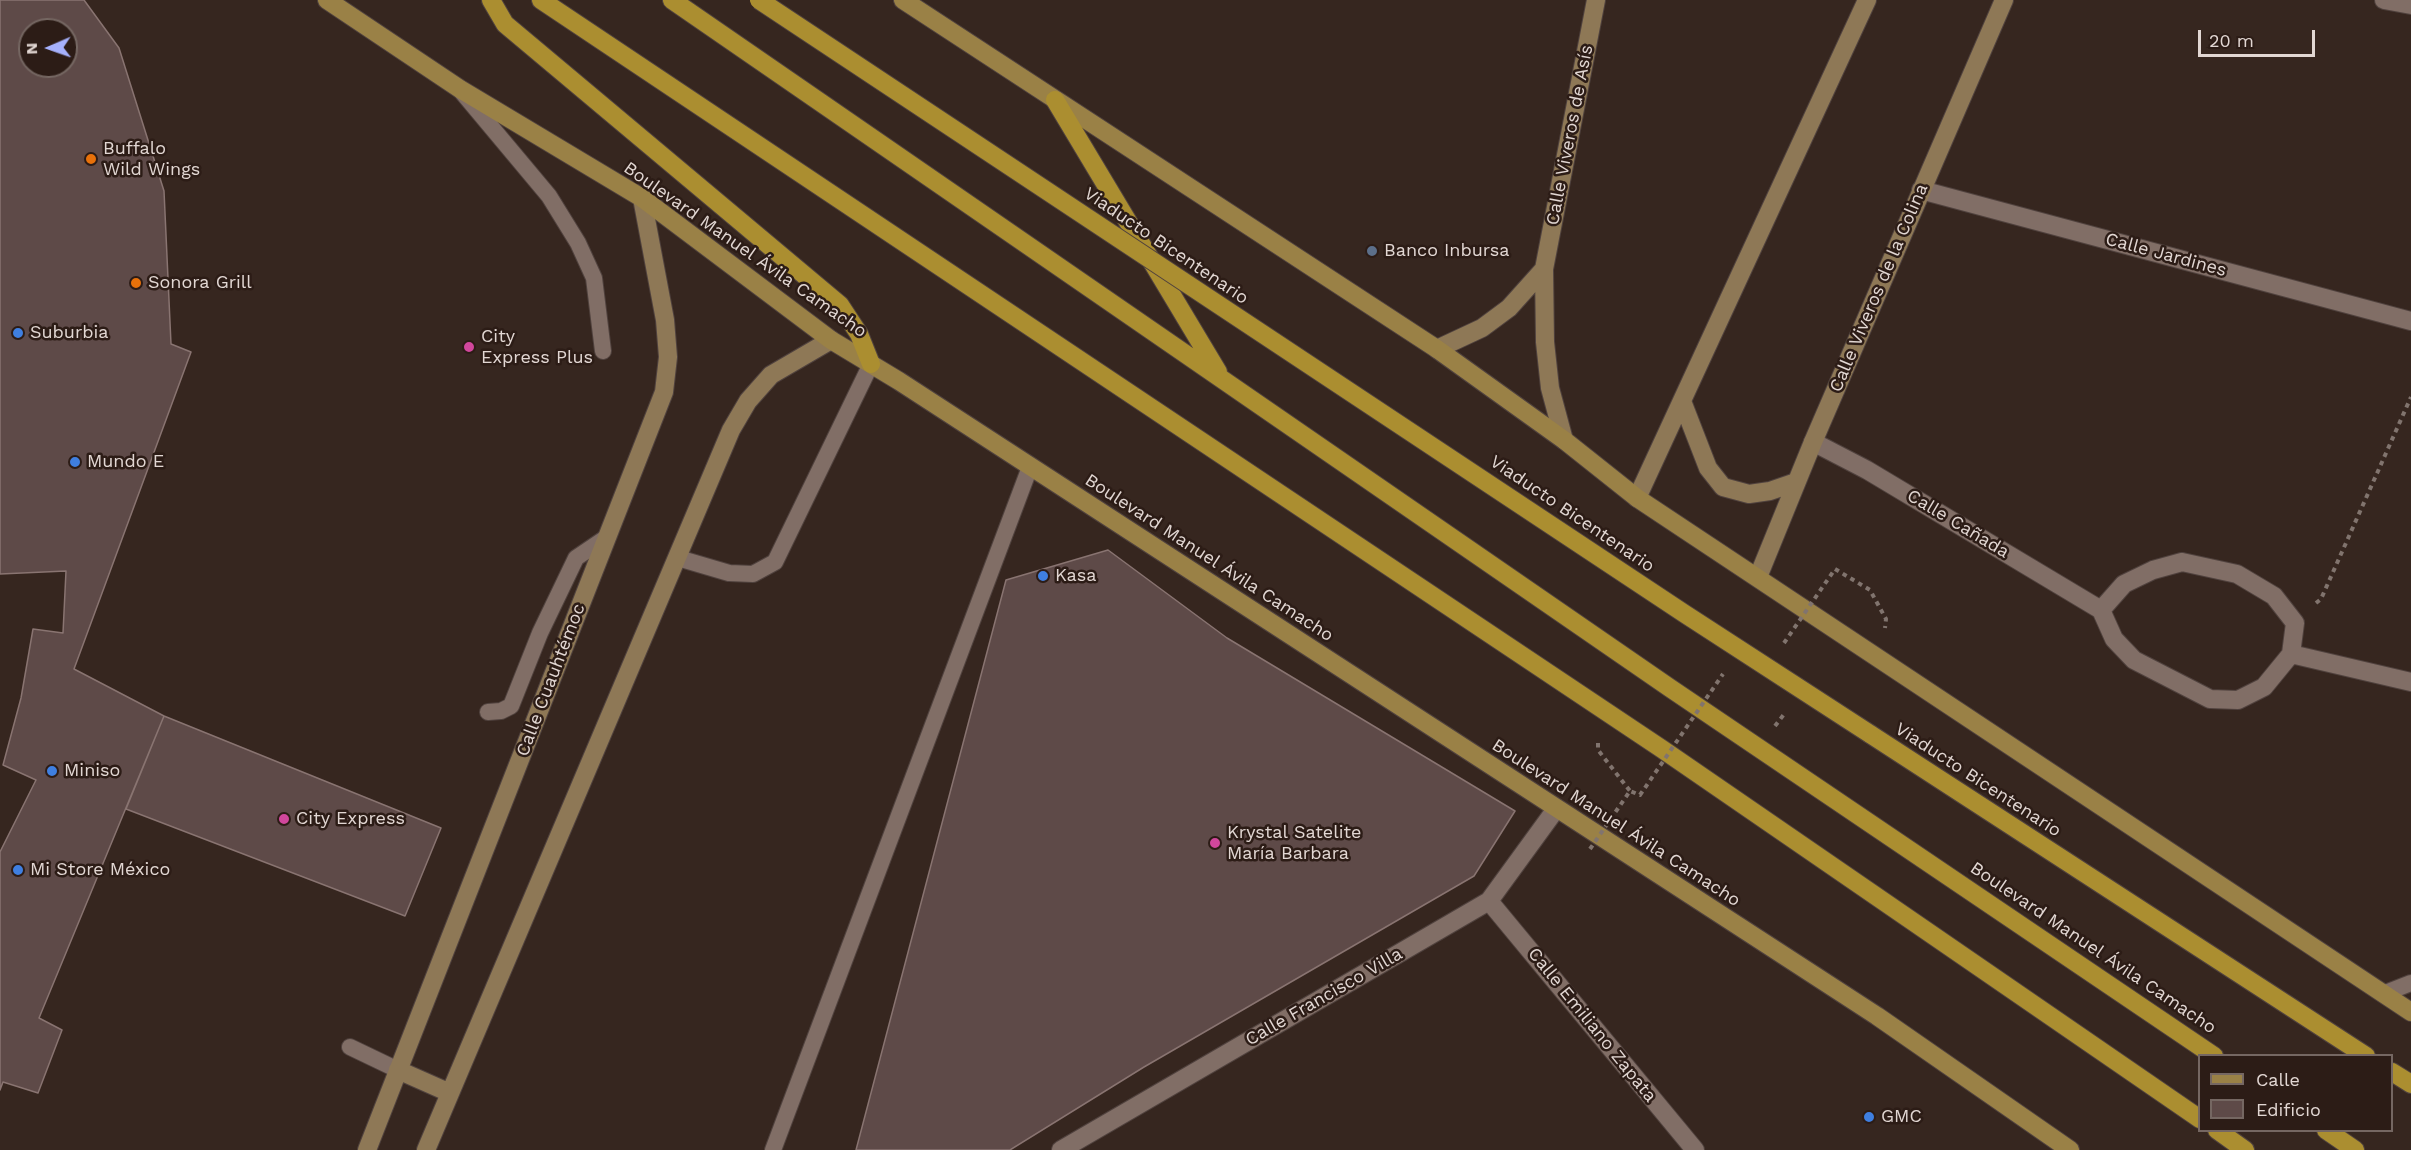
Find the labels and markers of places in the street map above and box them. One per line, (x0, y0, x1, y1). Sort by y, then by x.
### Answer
place label: Buffalo Wild Wings (103, 138, 200, 180)
marker: Buffalo Wild Wings (84, 152, 98, 166)
place label: Banco Inbursa (1384, 240, 1510, 262)
marker: Banco Inbursa (1365, 244, 1379, 258)
place label: Sonora Grill (148, 272, 252, 294)
marker: Sonora Grill (129, 276, 143, 290)
place label: Suburbia (30, 322, 109, 344)
marker: Suburbia (11, 326, 25, 340)
place label: City Express Plus (481, 326, 593, 368)
marker: City Express Plus (462, 340, 476, 354)
place label: Mundo E (87, 451, 164, 473)
marker: Mundo E (68, 455, 82, 469)
place label: Kasa (1055, 565, 1096, 587)
marker: Kasa (1036, 569, 1050, 583)
place label: Miniso (64, 760, 120, 782)
marker: Miniso (45, 764, 59, 778)
place label: City Express (296, 808, 405, 830)
marker: City Express (277, 812, 291, 826)
place label: Krystal Satelite María Barbara (1227, 822, 1361, 864)
marker: Krystal Satelite María Barbara (1208, 836, 1222, 850)
place label: Mi Store México (30, 859, 170, 881)
marker: Mi Store México (11, 863, 25, 877)
place label: GMC (1881, 1106, 1922, 1128)
marker: GMC (1862, 1110, 1876, 1124)

